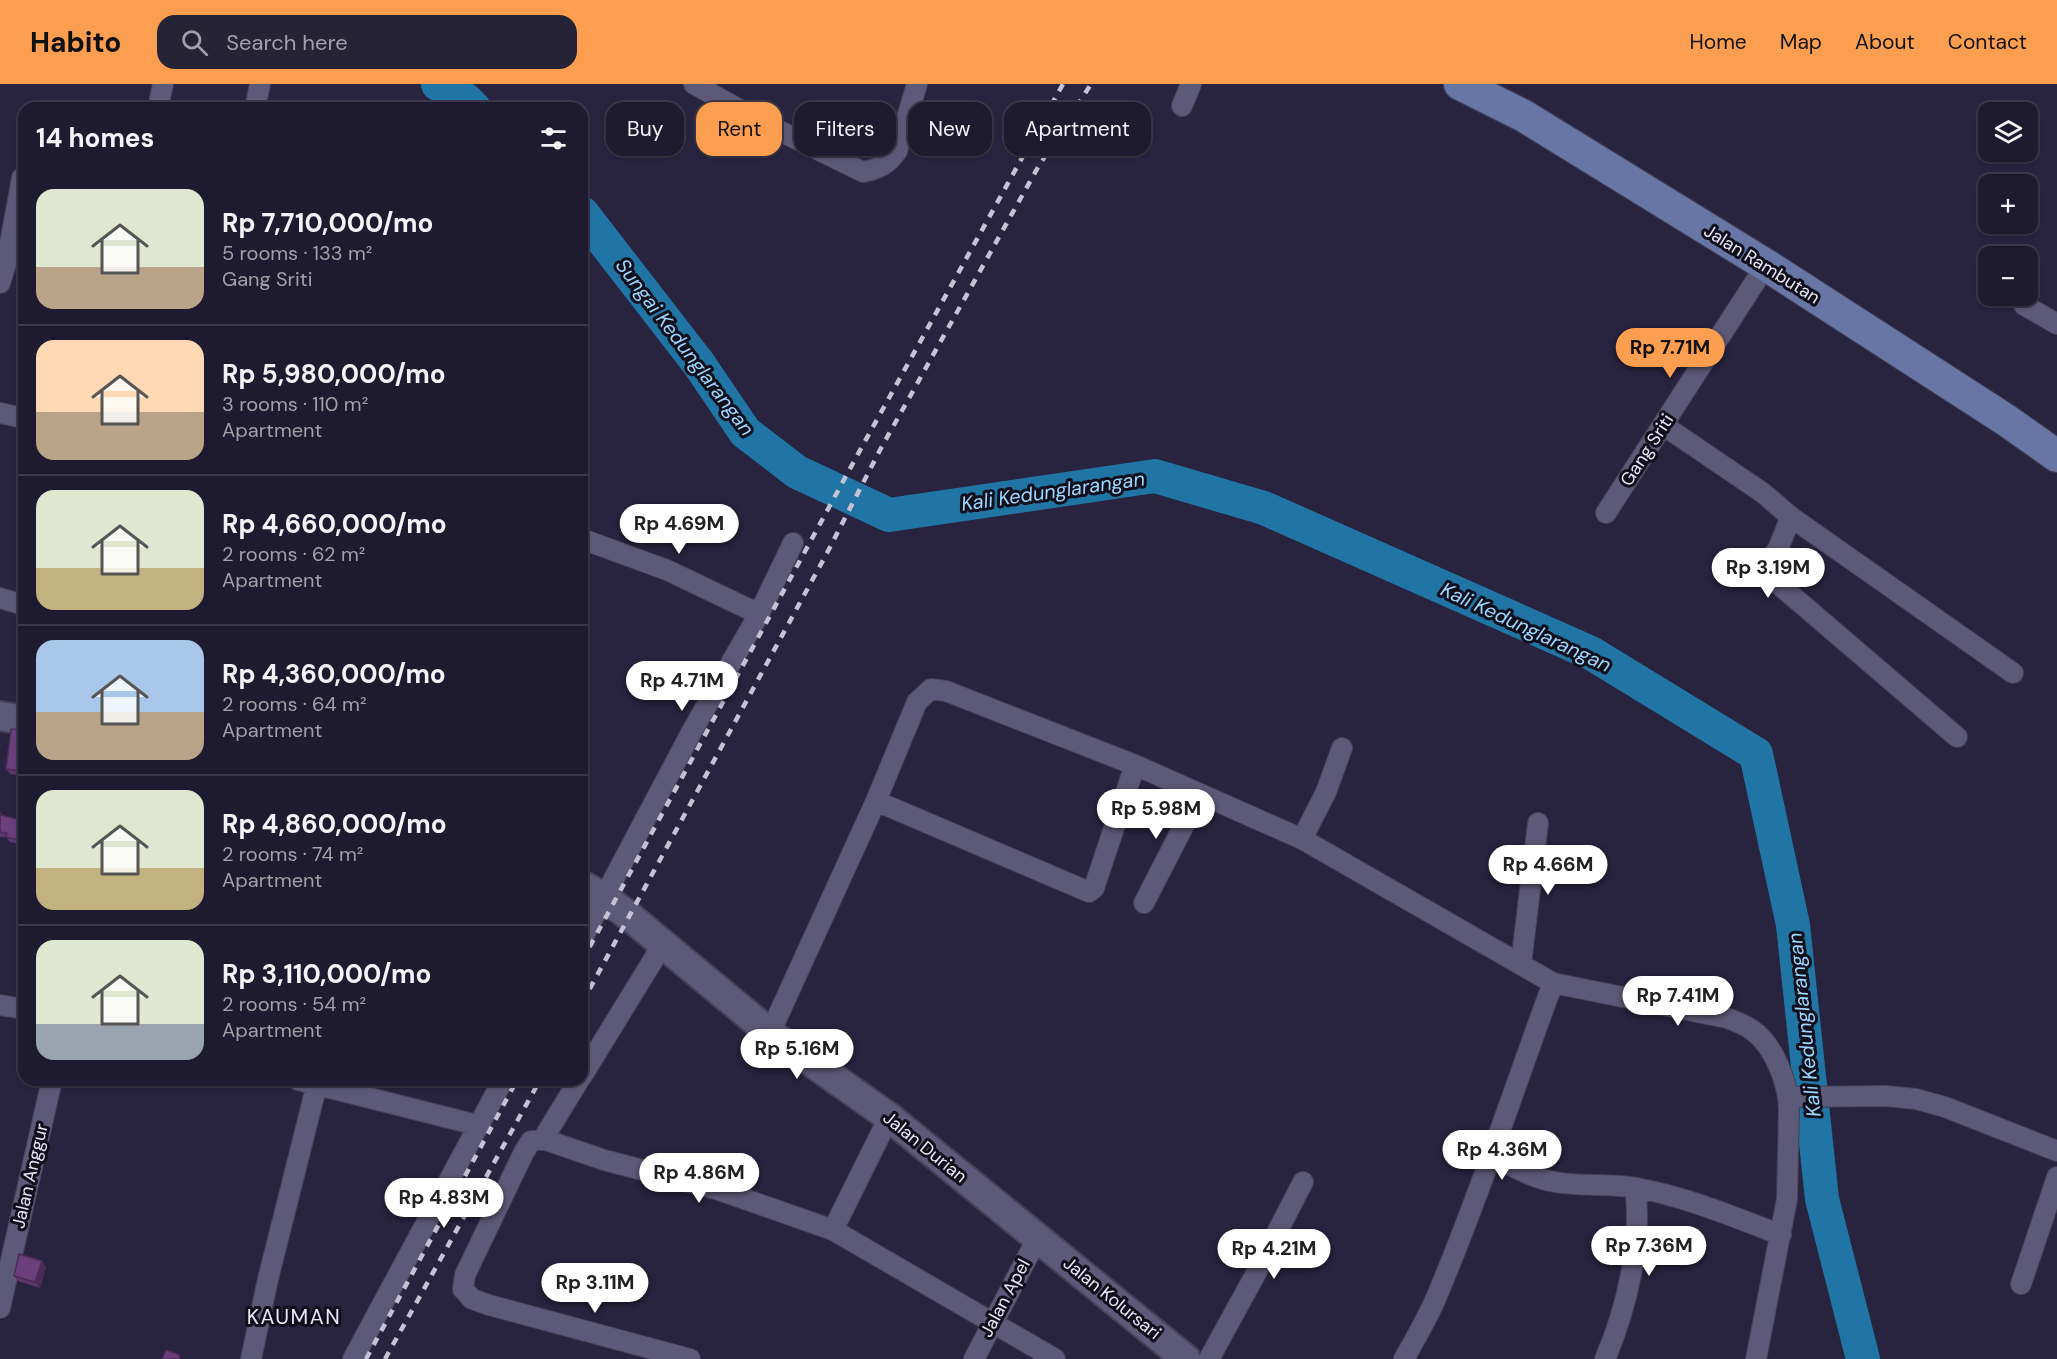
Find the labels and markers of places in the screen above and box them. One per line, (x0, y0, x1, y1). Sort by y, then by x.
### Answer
pin: Rp 7.71M (1608, 328, 1732, 379)
pin: Rp 4.69M (617, 504, 741, 555)
pin: Rp 3.19M (1706, 548, 1830, 599)
pin: Rp 4.71M (620, 661, 744, 712)
pin: Rp 5.98M (1094, 789, 1218, 840)
pin: Rp 4.66M (1486, 845, 1610, 896)
pin: Rp 7.41M (1616, 976, 1740, 1027)
pin: Rp 5.16M (735, 1029, 859, 1080)
pin: Rp 4.36M (1440, 1130, 1564, 1181)
pin: Rp 4.86M (637, 1153, 761, 1204)
pin: Rp 4.83M (382, 1178, 506, 1229)
pin: Rp 7.36M (1587, 1226, 1711, 1277)
pin: Rp 4.21M (1212, 1229, 1336, 1280)
pin: Rp 3.11M (533, 1263, 657, 1314)

